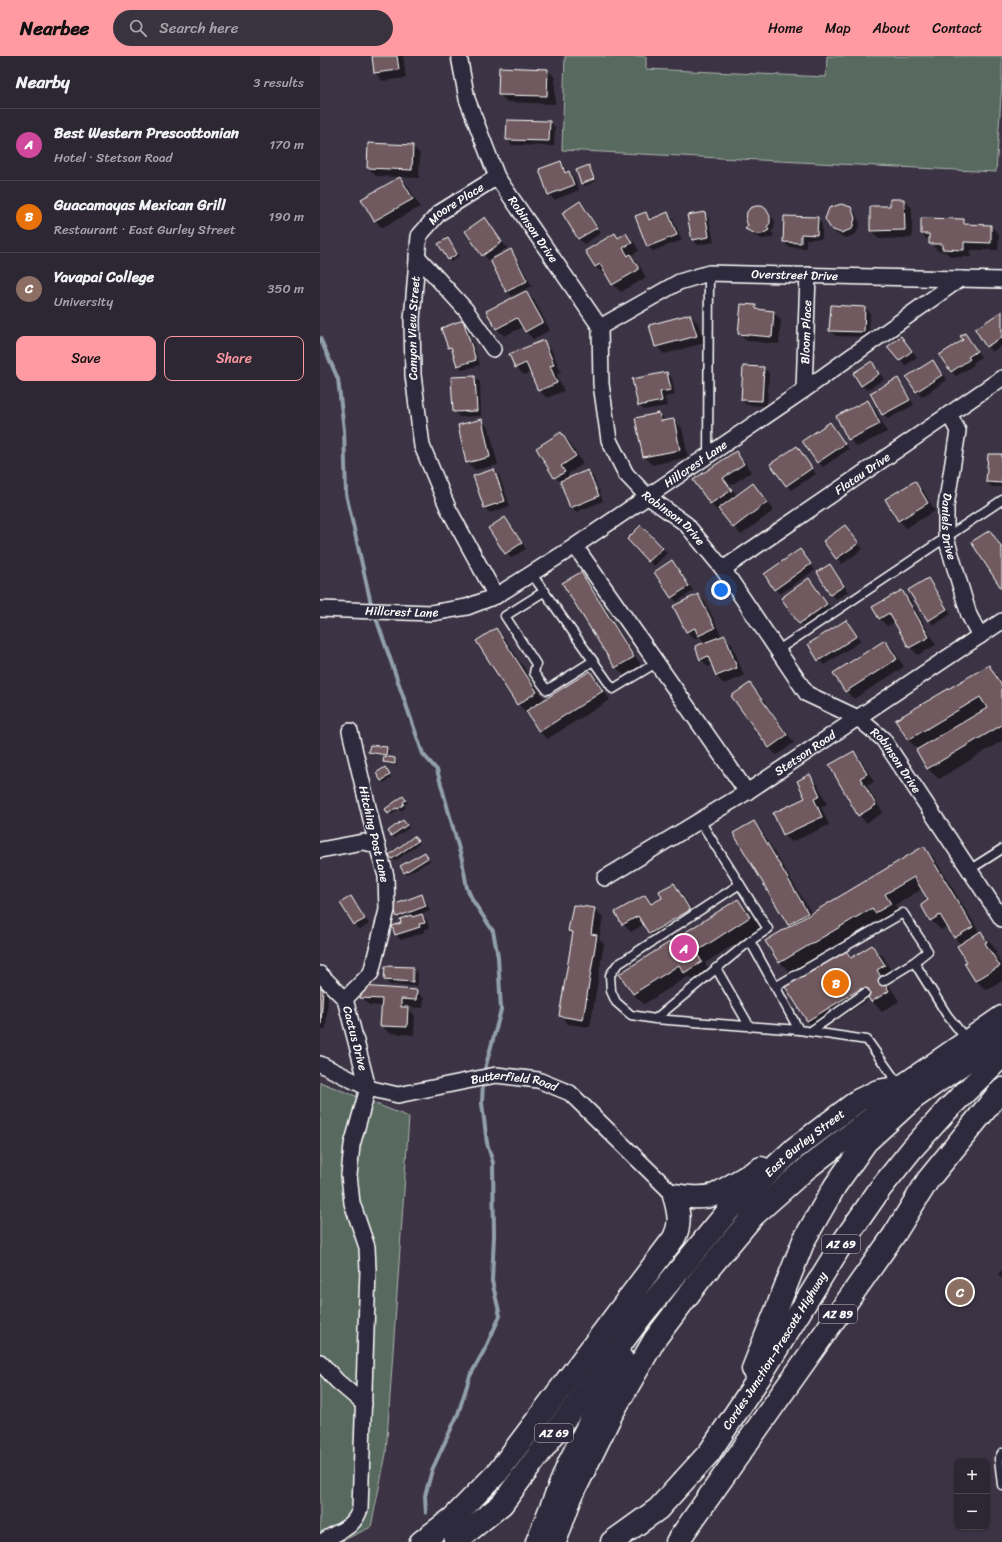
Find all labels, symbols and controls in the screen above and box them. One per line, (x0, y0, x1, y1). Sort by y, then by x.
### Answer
search box (113, 10, 393, 46)
text: Nearbee (20, 12, 89, 45)
text: Search here (159, 15, 238, 41)
text: Home (768, 16, 803, 41)
text: Map (825, 16, 851, 41)
text: About (873, 16, 910, 41)
text: Contact (932, 16, 982, 41)
icon: search (127, 17, 149, 39)
text: Nearby (16, 67, 70, 97)
text: 3 results (253, 71, 304, 94)
text: Best Western Prescottonian (54, 120, 239, 146)
text: A (25, 133, 33, 156)
text: 170 m (269, 133, 304, 156)
text: Hotel · Stetson Road (54, 146, 172, 169)
street label: Moore Place (422, 177, 489, 230)
street label: Robinson Drive (502, 191, 564, 268)
text: Guacamayas Mexican Grill (54, 192, 225, 218)
text: B (25, 205, 33, 228)
text: 190 m (269, 205, 304, 228)
text: Restaurant · East Gurley Street (54, 218, 236, 241)
street label: Overstreet Drive (751, 263, 838, 287)
text: Yavapai College (54, 264, 154, 290)
street label: Canyon View Street (401, 275, 427, 382)
text: C (25, 277, 33, 300)
text: 350 m (267, 277, 304, 300)
text: University (54, 290, 113, 313)
street label: Bloom Place (794, 300, 818, 365)
button: Save (16, 336, 156, 381)
button: Share (164, 336, 304, 381)
street label: Hillcrest Lane (659, 434, 732, 494)
street label: Flatau Drive (830, 446, 895, 501)
street label: Robinson Drive (636, 486, 711, 551)
street label: Daniels Drive (935, 492, 963, 563)
your location (711, 580, 731, 600)
street label: Hillcrest Lane (365, 600, 440, 624)
street label: Robinson Drive (865, 722, 927, 798)
street label: Stetson Road (770, 724, 841, 782)
street label: Hitching Post Lane (352, 783, 396, 885)
pin: A (671, 933, 697, 963)
pin: B (823, 968, 849, 998)
street label: Cactus Drive (336, 1003, 374, 1073)
street label: Butterfield Road (469, 1064, 563, 1098)
street label: East Gurley Street (759, 1103, 850, 1183)
road number: AZ 69 (822, 1235, 860, 1253)
street label: Cordes Junction–Prescott Highway (716, 1266, 834, 1434)
pin: C (947, 1277, 973, 1307)
road number: AZ 89 (819, 1305, 857, 1323)
road number: AZ 69 (535, 1424, 573, 1442)
map controls (954, 1458, 990, 1530)
button: + (954, 1458, 990, 1494)
button: − (954, 1494, 990, 1530)

